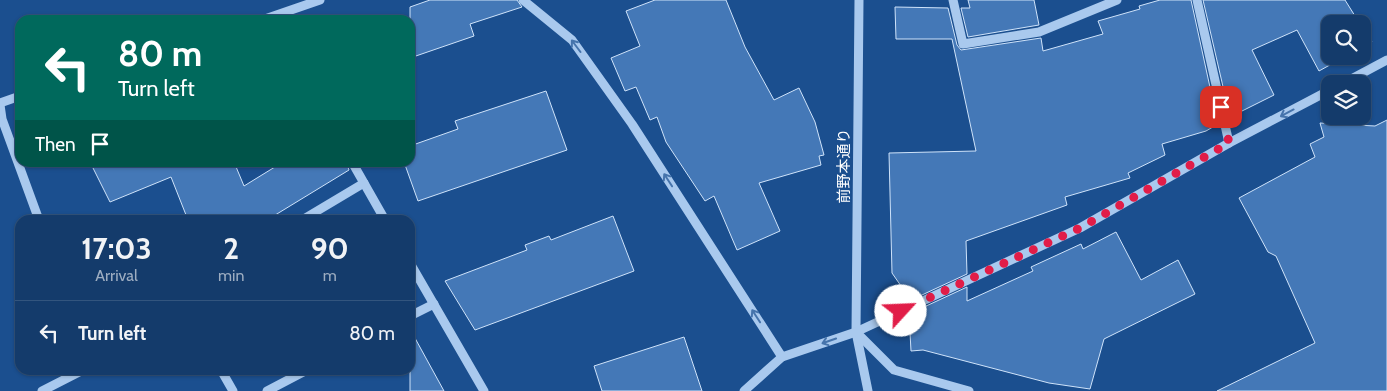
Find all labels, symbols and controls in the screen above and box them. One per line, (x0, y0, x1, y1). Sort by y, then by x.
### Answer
map controls (1321, 15, 1371, 125)
button: search (1321, 15, 1371, 65)
text: 80 m (118, 32, 202, 75)
icon: left (35, 35, 100, 100)
one-way arrow (570, 40, 581, 53)
text: Turn left (118, 75, 195, 102)
button: layers (1321, 75, 1371, 125)
pin (1200, 86, 1242, 128)
icon: arrive (1207, 93, 1235, 121)
one-way arrow (1280, 108, 1295, 118)
street label: 前野本通り (835, 128, 853, 204)
icon: arrive (86, 130, 114, 158)
text: Then (35, 133, 76, 156)
one-way arrow (662, 173, 672, 187)
text: 17:03 (81, 230, 152, 267)
text: 2 (223, 230, 239, 267)
text: 90 (311, 230, 349, 267)
text: Arrival (95, 266, 138, 285)
text: min (218, 266, 244, 285)
text: m (323, 266, 337, 285)
position arrow (874, 284, 926, 336)
one-way arrow (751, 310, 761, 324)
icon: left (35, 319, 63, 347)
text: Turn left (78, 322, 146, 345)
text: 80 m (349, 322, 395, 345)
one-way arrow (822, 337, 837, 346)

